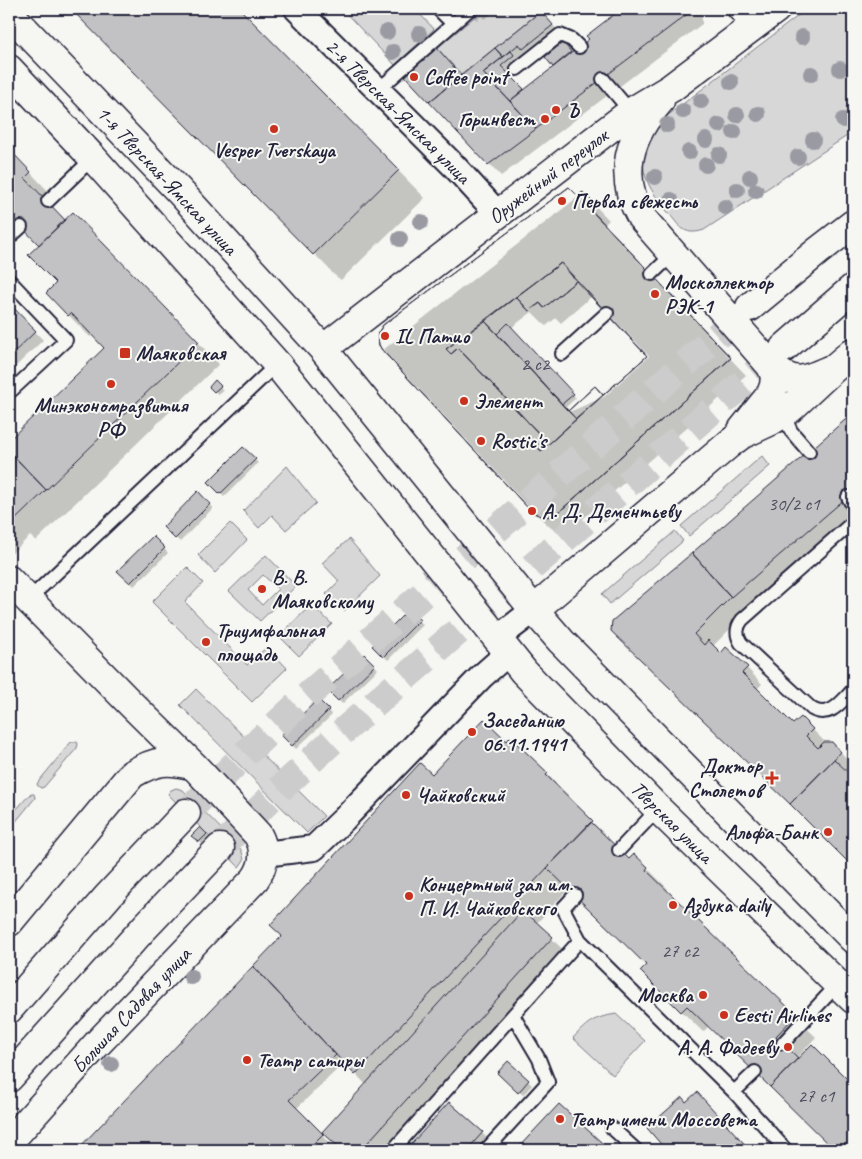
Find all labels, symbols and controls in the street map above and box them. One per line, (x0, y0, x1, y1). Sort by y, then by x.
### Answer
street label: 2-я Тверская-Ямская улица (320, 33, 477, 190)
place label: Coffee point (424, 64, 511, 90)
marker: Coffee point (408, 71, 420, 83)
place label: Ъ (566, 97, 581, 123)
street label: 1-я Тверская-Ямская улица (91, 100, 244, 261)
marker: Ъ (550, 104, 562, 116)
place label: Горинвест (458, 106, 536, 132)
marker: Горинвест (539, 113, 551, 125)
street label: Оружейный переулок (483, 121, 615, 229)
marker: Vesper Tverskaya (268, 123, 280, 135)
place label: Vesper Tverskaya (213, 137, 336, 164)
place label: Первая свежесть (572, 188, 699, 214)
marker: Первая свежесть (556, 195, 568, 207)
place label: Москоллектор РЭК-1 (665, 269, 775, 319)
marker: Москоллектор РЭК-1 (649, 288, 661, 300)
place label: IL Патио (395, 323, 471, 349)
marker: IL Патио (379, 330, 391, 342)
place label: Маяковская (136, 340, 227, 366)
marker: Маяковская (118, 346, 132, 360)
house number: 2 с2 (521, 352, 551, 376)
marker: Минэкономразвития РФ (105, 378, 117, 390)
place label: Элемент (474, 388, 543, 414)
place label: Минэкономразвития РФ (34, 392, 190, 442)
marker: Элемент (458, 395, 470, 407)
place label: Rostic's (491, 428, 549, 454)
marker: Rostic's (475, 435, 487, 447)
house number: 30/2 с1 (768, 492, 821, 516)
place label: А. Д. Дементьеву (542, 498, 682, 524)
marker: А. Д. Дементьеву (526, 505, 538, 517)
place label: В. В. Маяковскому (272, 564, 375, 615)
marker: В. В. Маяковскому (256, 583, 268, 595)
place label: Триумфальная площадь (216, 617, 326, 667)
marker: Триумфальная площадь (200, 636, 212, 648)
place label: Заседанию 06.11.1941 (482, 707, 569, 757)
marker: Заседанию 06.11.1941 (466, 726, 478, 738)
place label: Доктор Столетов (689, 753, 766, 803)
marker: Доктор Столетов (766, 772, 778, 784)
street label: Тверская улица (625, 775, 720, 870)
place label: Чайковский (416, 782, 507, 808)
marker: Чайковский (400, 789, 412, 801)
place label: Альфа-Банк (725, 819, 820, 845)
marker: Альфа-Банк (822, 826, 834, 838)
place label: Концертный зал им. П. И. Чайковского (419, 871, 573, 921)
marker: Концертный зал им. П. И. Чайковского (403, 890, 415, 902)
place label: Азбука daily (683, 892, 773, 919)
marker: Азбука daily (667, 899, 679, 911)
house number: 27 с2 (662, 939, 700, 963)
street label: Большая Садовая улица (66, 940, 198, 1079)
place label: Москва (637, 982, 695, 1008)
marker: Москва (697, 989, 709, 1001)
place label: Eesti Аirlines (734, 1002, 833, 1028)
marker: Eesti Аirlines (718, 1009, 730, 1021)
place label: А. А. Фадееву (677, 1034, 780, 1060)
marker: А. А. Фадееву (782, 1041, 794, 1053)
place label: Театр сатиры (257, 1047, 366, 1073)
marker: Театр сатиры (241, 1054, 253, 1066)
house number: 27 с1 (798, 1084, 836, 1108)
place label: Театр имени Моссовета (570, 1106, 758, 1132)
marker: Театр имени Моссовета (554, 1113, 566, 1125)

